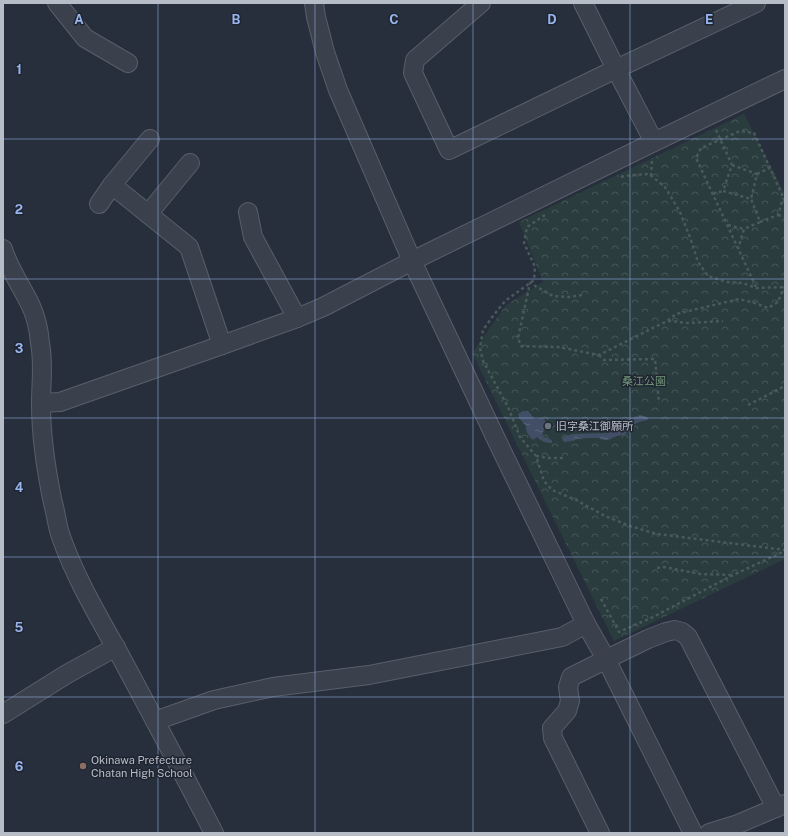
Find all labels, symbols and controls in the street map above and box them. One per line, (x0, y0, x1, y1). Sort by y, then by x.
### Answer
text: A (74, 12, 84, 27)
text: B (232, 12, 241, 27)
text: C (389, 12, 399, 27)
text: D (547, 12, 557, 27)
text: E (705, 12, 713, 27)
text: 1 (16, 62, 22, 77)
text: 2 (15, 202, 23, 217)
text: 3 (15, 341, 24, 356)
park label: 桑江公園 (622, 375, 666, 387)
place label: 旧字桑江御願所 (556, 420, 634, 432)
marker: 旧字桑江御願所 (543, 421, 553, 431)
text: 4 (15, 480, 24, 495)
text: 5 (15, 620, 24, 635)
place label: Okinawa Prefecture Chatan High School (91, 754, 192, 779)
text: 6 (15, 759, 24, 774)
marker: Okinawa Prefecture Chatan High School (78, 761, 88, 771)

